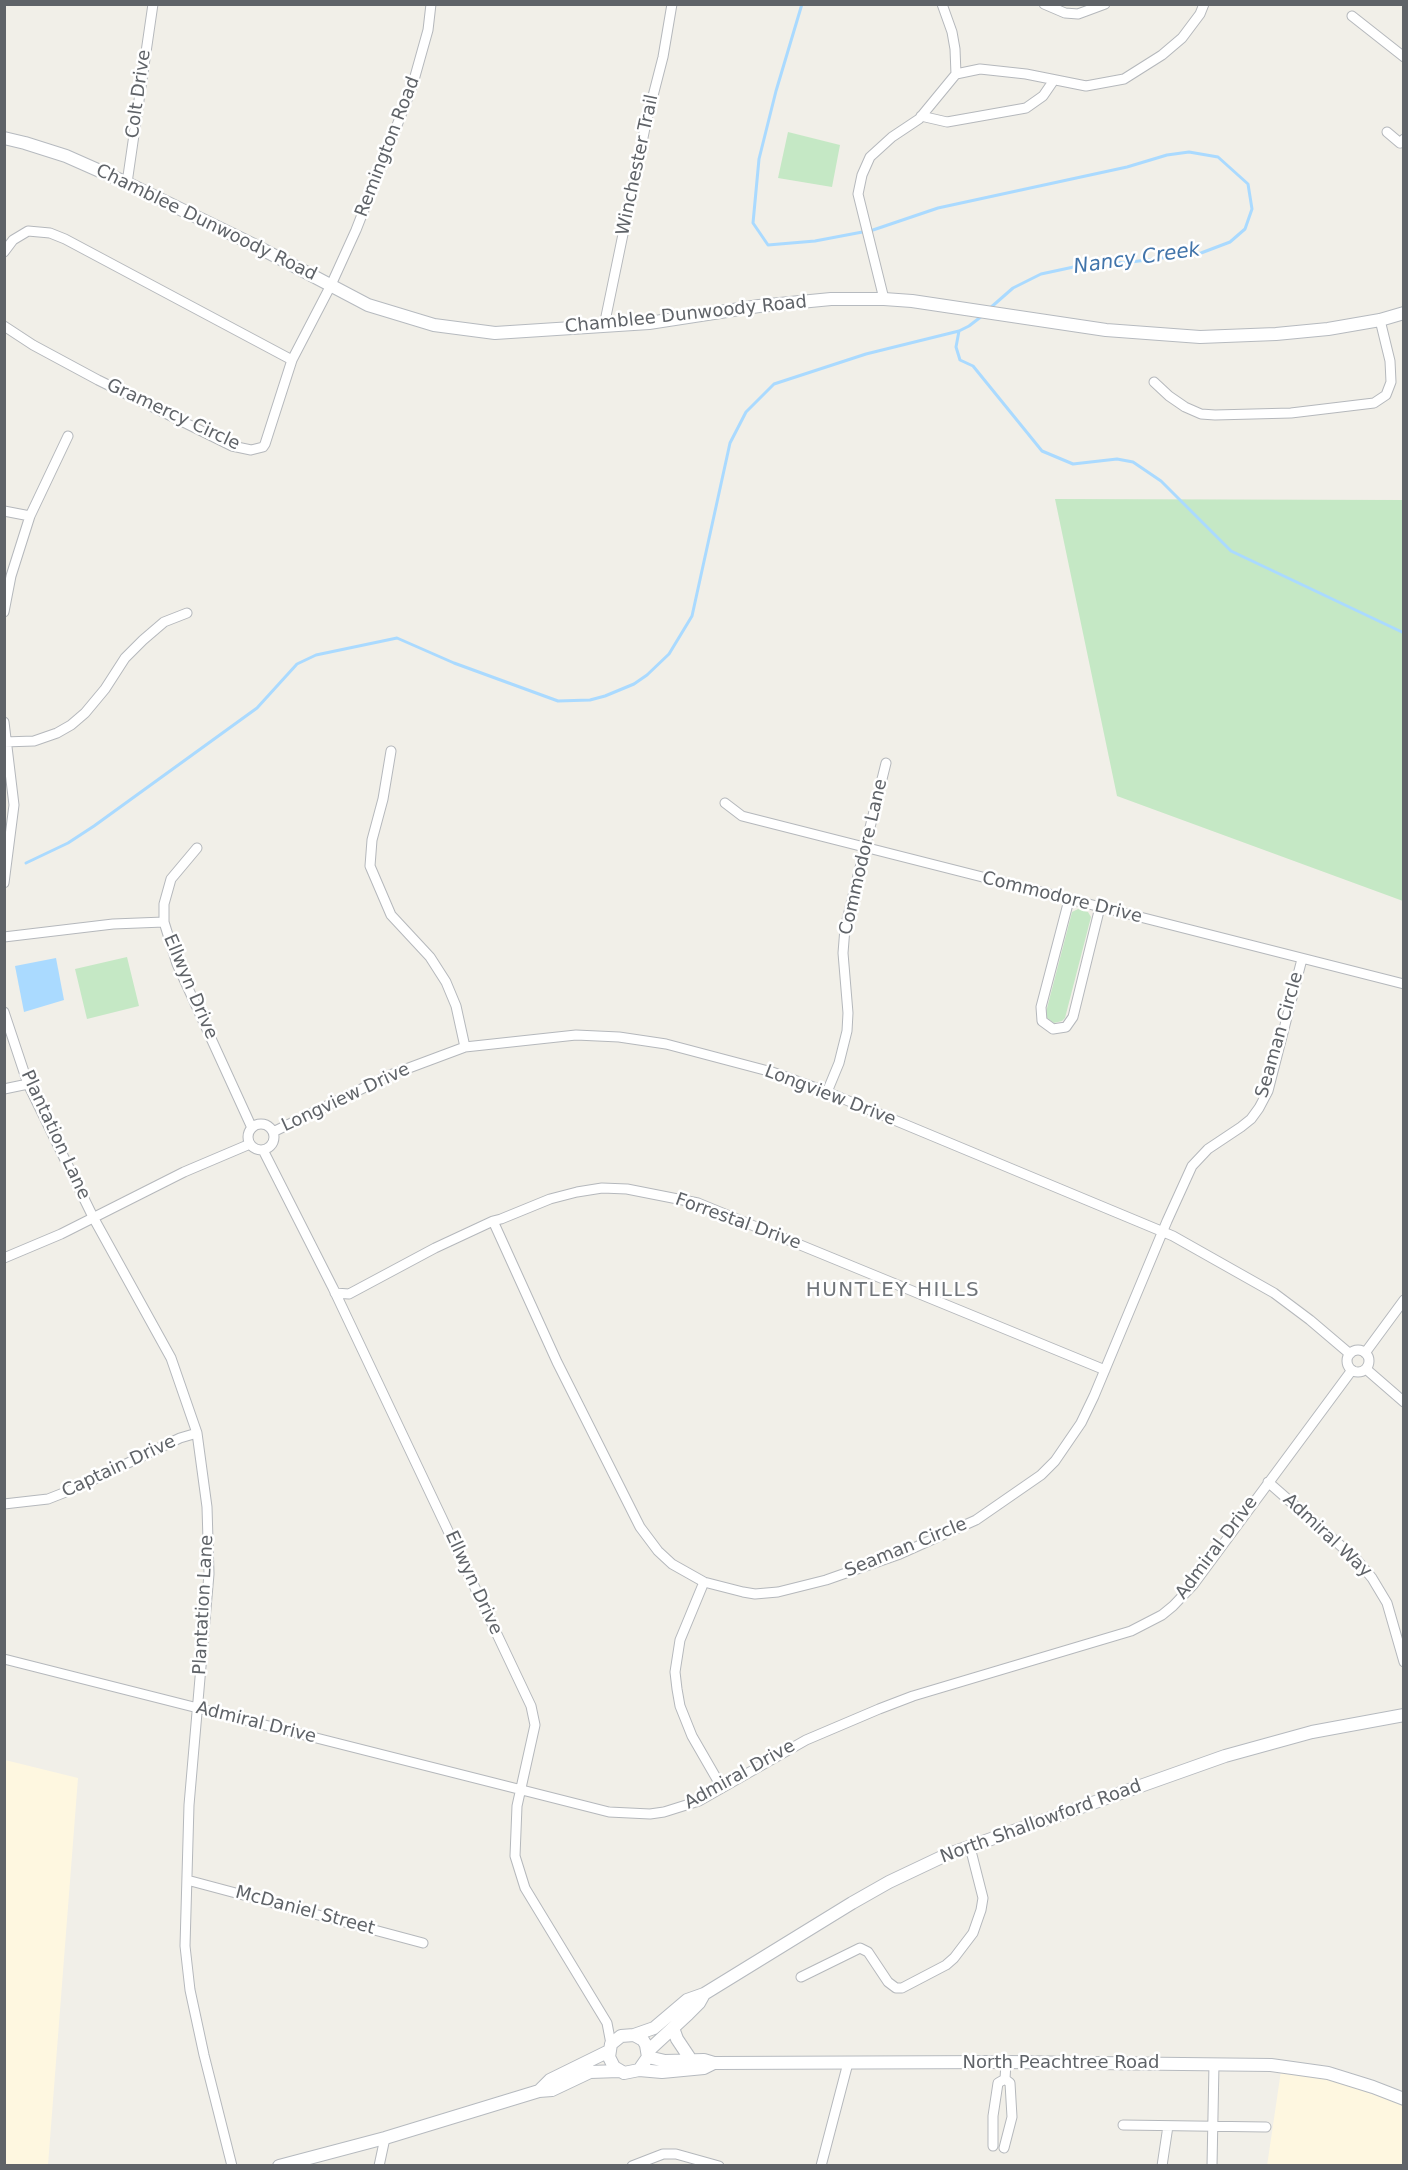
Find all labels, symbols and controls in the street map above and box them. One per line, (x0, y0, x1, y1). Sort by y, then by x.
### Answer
street label: Colt Drive (122, 48, 156, 140)
street label: Remington Road (351, 74, 425, 220)
street label: Winchester Trail (613, 93, 663, 237)
street label: Chamblee Dunwoody Road (92, 160, 320, 286)
water label: Nancy Creek (1072, 238, 1202, 280)
street label: Chamblee Dunwoody Road (564, 292, 808, 338)
street label: Gramercy Circle (103, 375, 243, 455)
street label: Commodore Lane (836, 777, 892, 937)
street label: Commodore Drive (980, 868, 1144, 928)
street label: Ellwyn Drive (158, 931, 222, 1043)
street label: Seaman Circle (1252, 970, 1308, 1100)
street label: Longview Drive (279, 1059, 413, 1137)
street label: Longview Drive (761, 1061, 899, 1131)
street label: Plantation Lane (16, 1067, 94, 1203)
street label: Forrestal Drive (672, 1189, 804, 1255)
district label: HUNTLEY HILLS (806, 1279, 980, 1303)
street label: Captain Drive (59, 1431, 179, 1503)
street label: Admiral Way (1278, 1489, 1376, 1583)
street label: Admiral Drive (1171, 1492, 1263, 1604)
street label: Seaman Circle (842, 1514, 970, 1582)
street label: Ellwyn Drive (440, 1528, 506, 1638)
street label: Plantation Lane (190, 1534, 218, 1676)
street label: Admiral Drive (194, 1698, 318, 1748)
street label: Admiral Drive (681, 1736, 799, 1814)
street label: North Shallowford Road (938, 1776, 1144, 1868)
street label: McDaniel Street (233, 1882, 377, 1940)
street label: North Peachtree Road (963, 2052, 1159, 2074)

